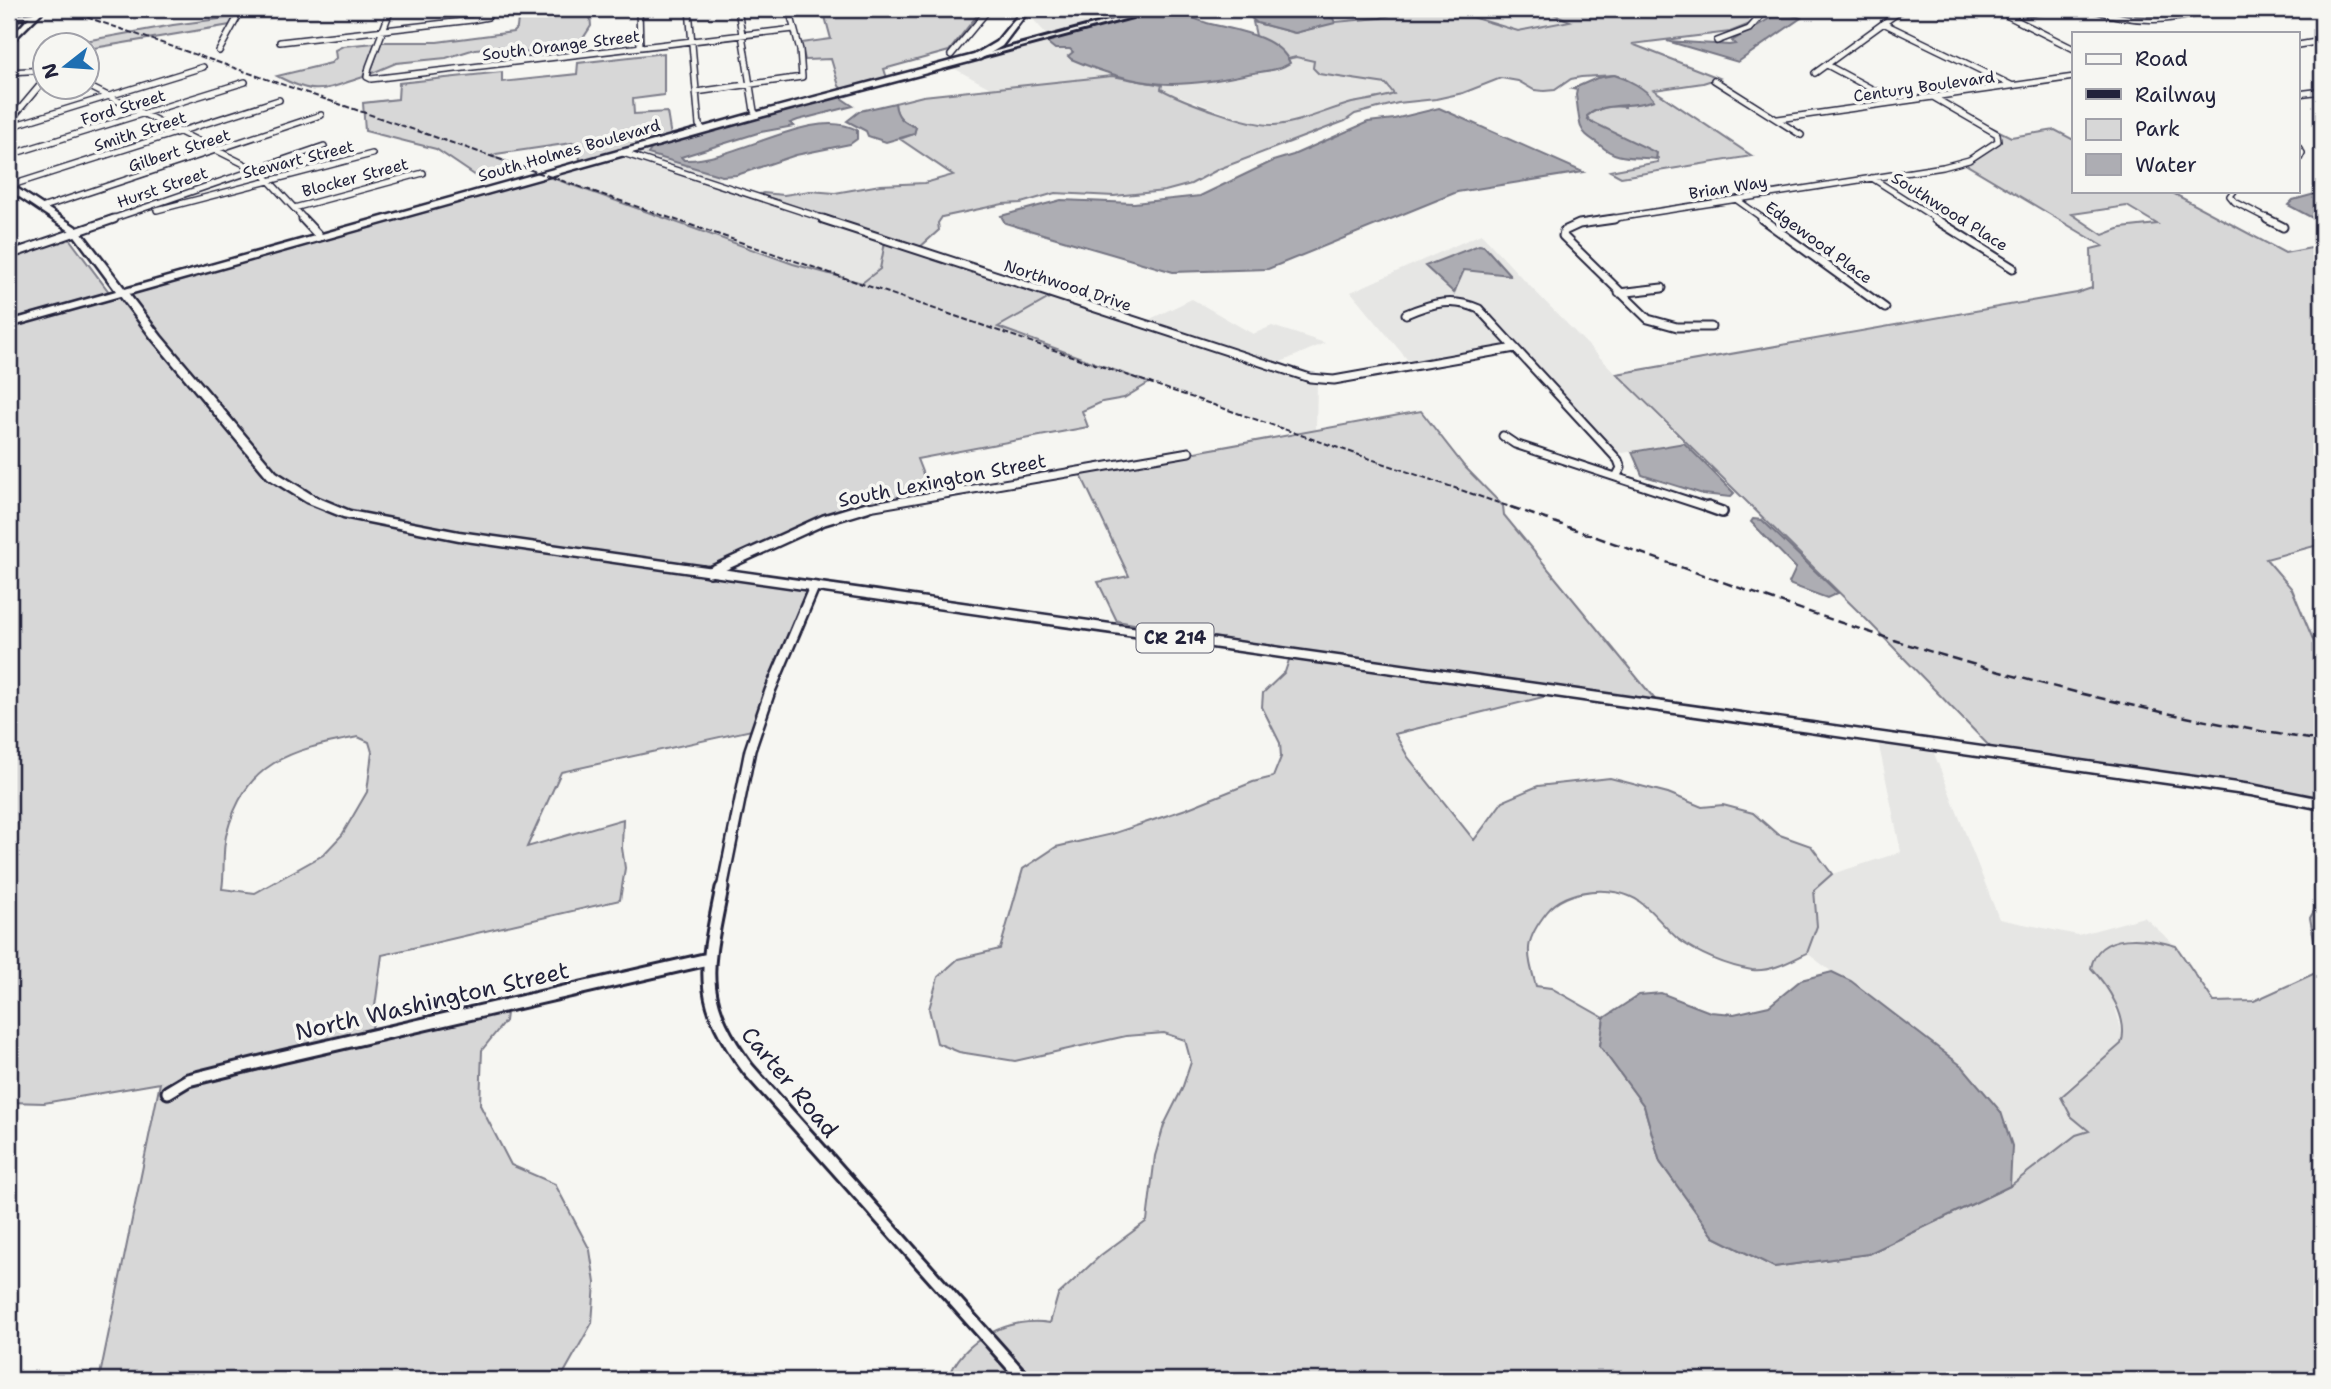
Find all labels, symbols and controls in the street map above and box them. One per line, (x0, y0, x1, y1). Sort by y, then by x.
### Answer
street label: South Orange Street (481, 25, 641, 66)
north arrow (32, 32, 102, 102)
legend (2072, 32, 2300, 192)
text: Road (2135, 45, 2188, 73)
text: N (36, 60, 64, 82)
street label: Century Boulevard (1852, 66, 1996, 107)
text: Railway (2135, 81, 2217, 109)
street label: Ford Street (78, 85, 168, 130)
street label: Smith Street (91, 107, 189, 156)
street label: South Holmes Boulevard (476, 114, 663, 187)
text: Park (2135, 115, 2180, 143)
street label: Gilbert Street (125, 124, 233, 177)
street label: Stewart Street (240, 136, 356, 183)
text: Water (2135, 151, 2197, 179)
street label: Blocker Street (300, 153, 411, 202)
street label: Hurst Street (114, 162, 210, 213)
street label: Southwood Place (1888, 167, 2012, 256)
street label: Brian Way (1687, 171, 1769, 204)
street label: Edgewood Place (1761, 196, 1876, 288)
street label: Northwood Drive (1001, 255, 1134, 316)
street label: South Lexington Street (836, 448, 1048, 513)
road number: CR 214 (1136, 624, 1214, 652)
street label: North Washington Street (292, 955, 572, 1047)
street label: Carter Road (735, 1020, 845, 1144)

